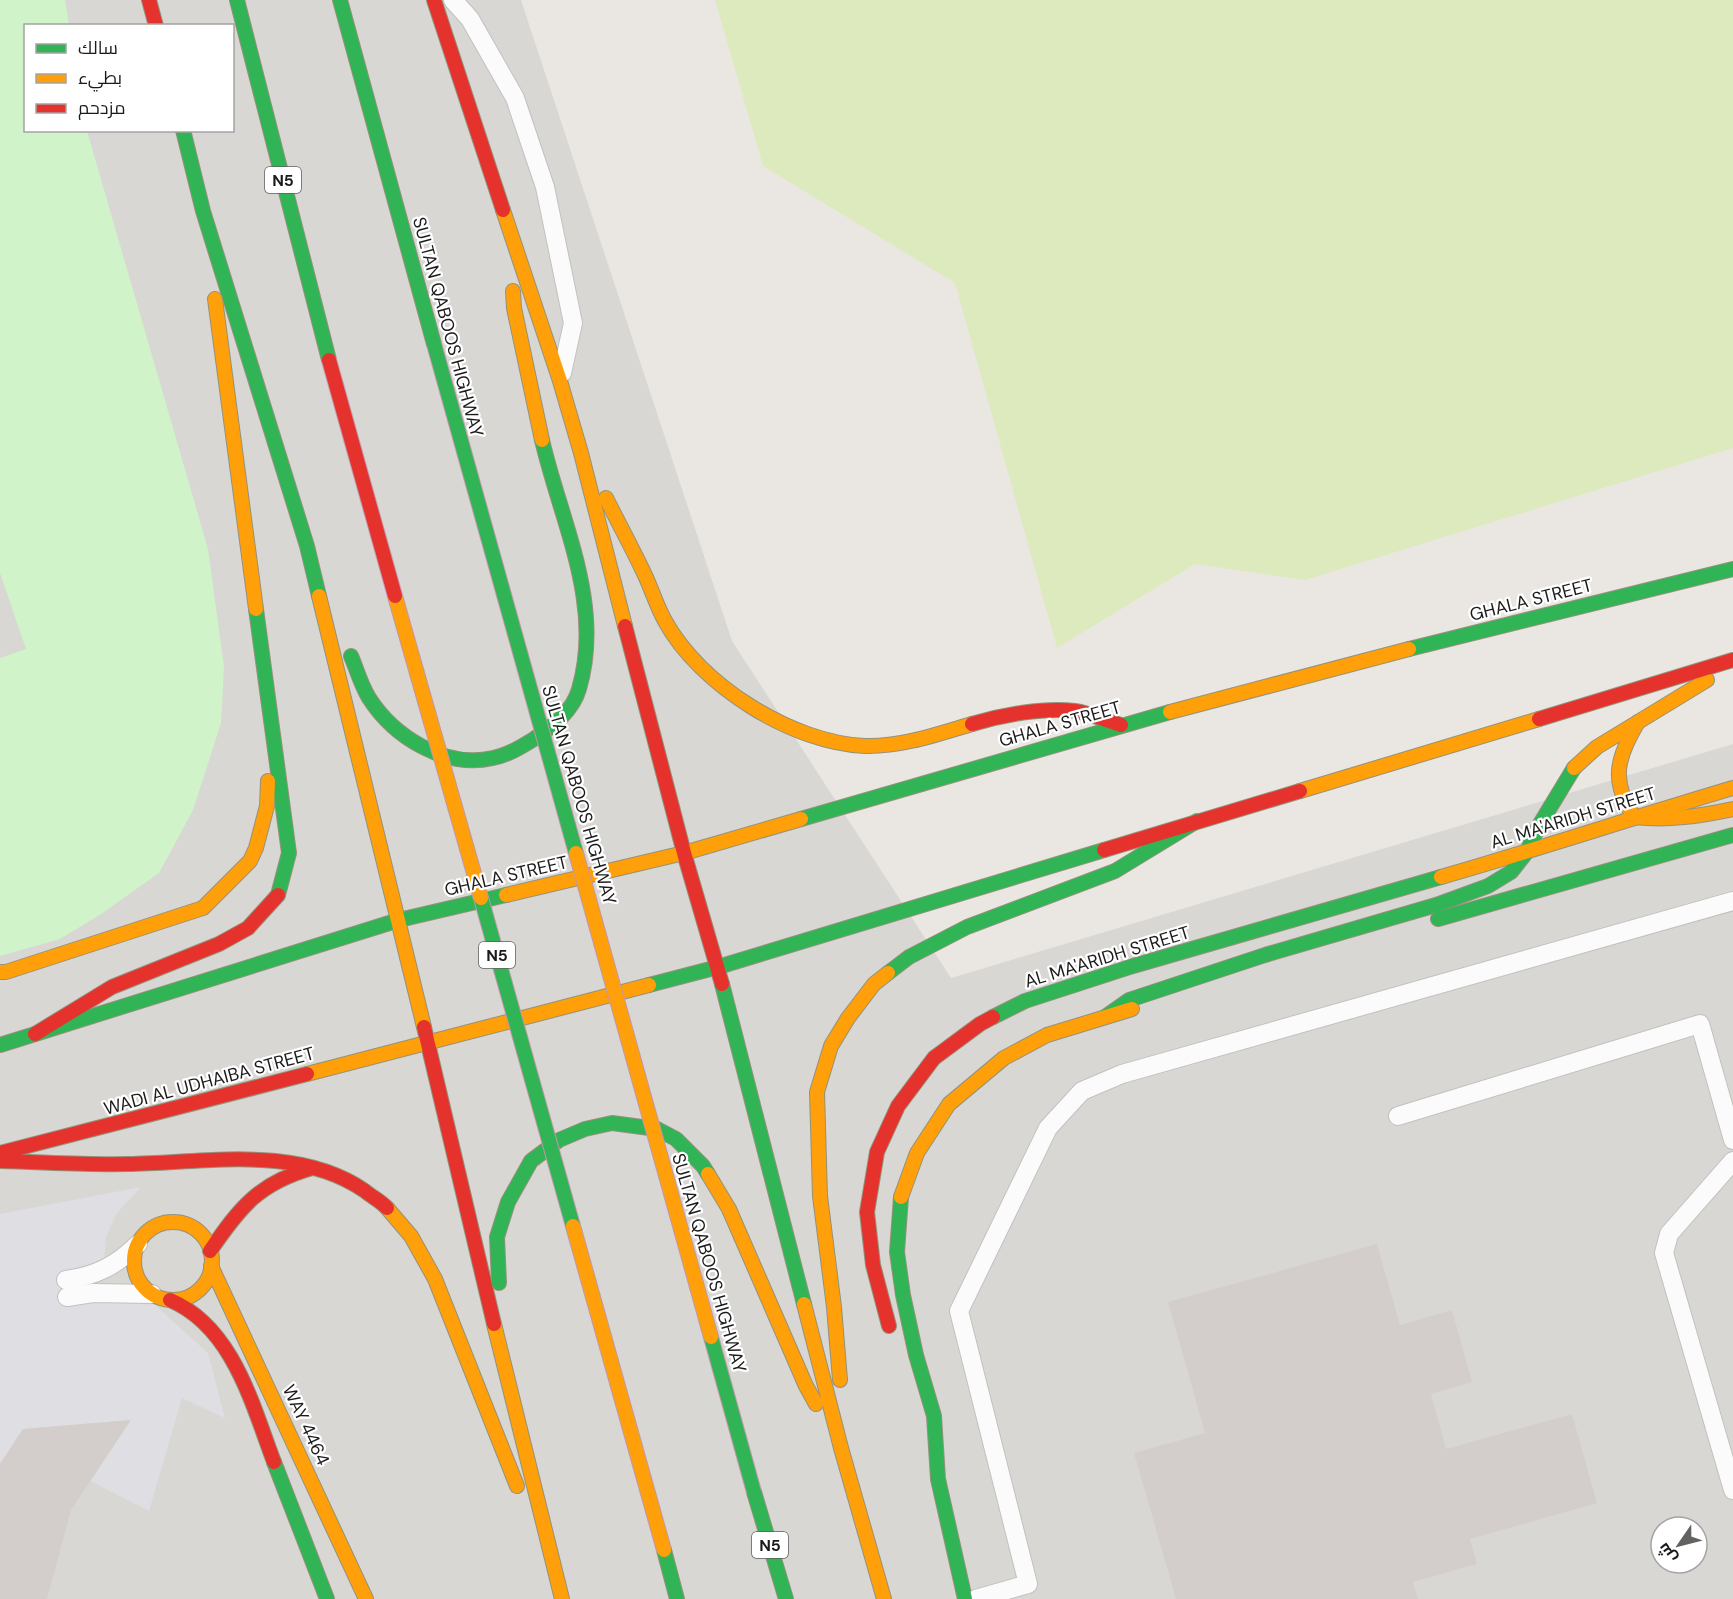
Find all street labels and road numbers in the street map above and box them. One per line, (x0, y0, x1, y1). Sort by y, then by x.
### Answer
road number: N5 (265, 167, 301, 193)
street label: SULTAN QABOOS HIGHWAY (407, 214, 489, 440)
street label: GHALA STREET (1467, 573, 1595, 627)
street label: SULTAN QABOOS HIGHWAY (536, 683, 622, 908)
street label: GHALA STREET (996, 695, 1124, 753)
street label: AL MA'ARIDH STREET (1487, 781, 1659, 855)
street label: GHALA STREET (442, 850, 570, 902)
street label: AL MA'ARIDH STREET (1021, 920, 1193, 994)
road number: N5 (479, 942, 515, 968)
street label: WADI AL UDHAIBA STREET (101, 1041, 317, 1121)
street label: SULTAN QABOOS HIGHWAY (666, 1151, 752, 1376)
street label: WAY 4464 (277, 1381, 335, 1469)
road number: N5 (752, 1532, 788, 1558)

